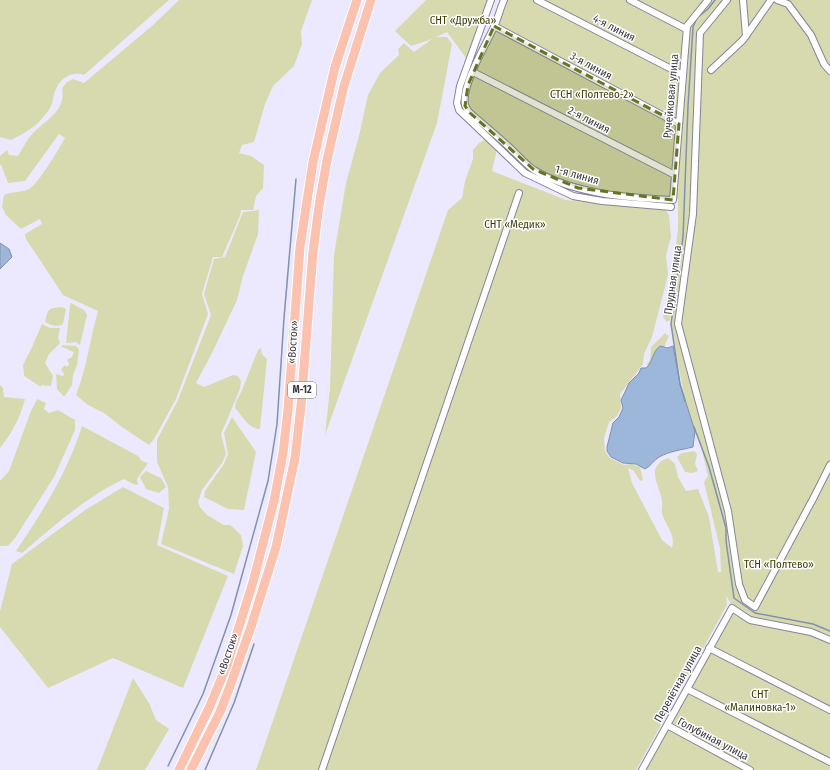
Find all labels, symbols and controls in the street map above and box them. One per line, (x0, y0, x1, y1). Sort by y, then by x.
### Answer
street label: 4-я линия (591, 12, 637, 44)
park label: СНТ «Дружба» (430, 14, 496, 27)
street label: 3-я линия (568, 50, 614, 82)
street label: Ручейковая улица (661, 53, 681, 139)
park label: СТСН «Полтево-2» (550, 88, 634, 101)
street label: 2-я линия (566, 104, 612, 136)
street label: 1-я линия (554, 163, 600, 187)
park label: СНТ «Медик» (484, 218, 546, 231)
street label: Прудная улица (662, 245, 684, 315)
street label: «Восток» (285, 320, 301, 364)
road number: М-12 (288, 382, 316, 398)
park label: ТСН «Полтево» (744, 558, 814, 571)
street label: «Восток» (215, 631, 241, 677)
street label: Перелётная улица (652, 643, 704, 725)
park label: СНТ «Малиновка-1» (724, 688, 796, 714)
street label: Голубиная улица (675, 715, 751, 763)

